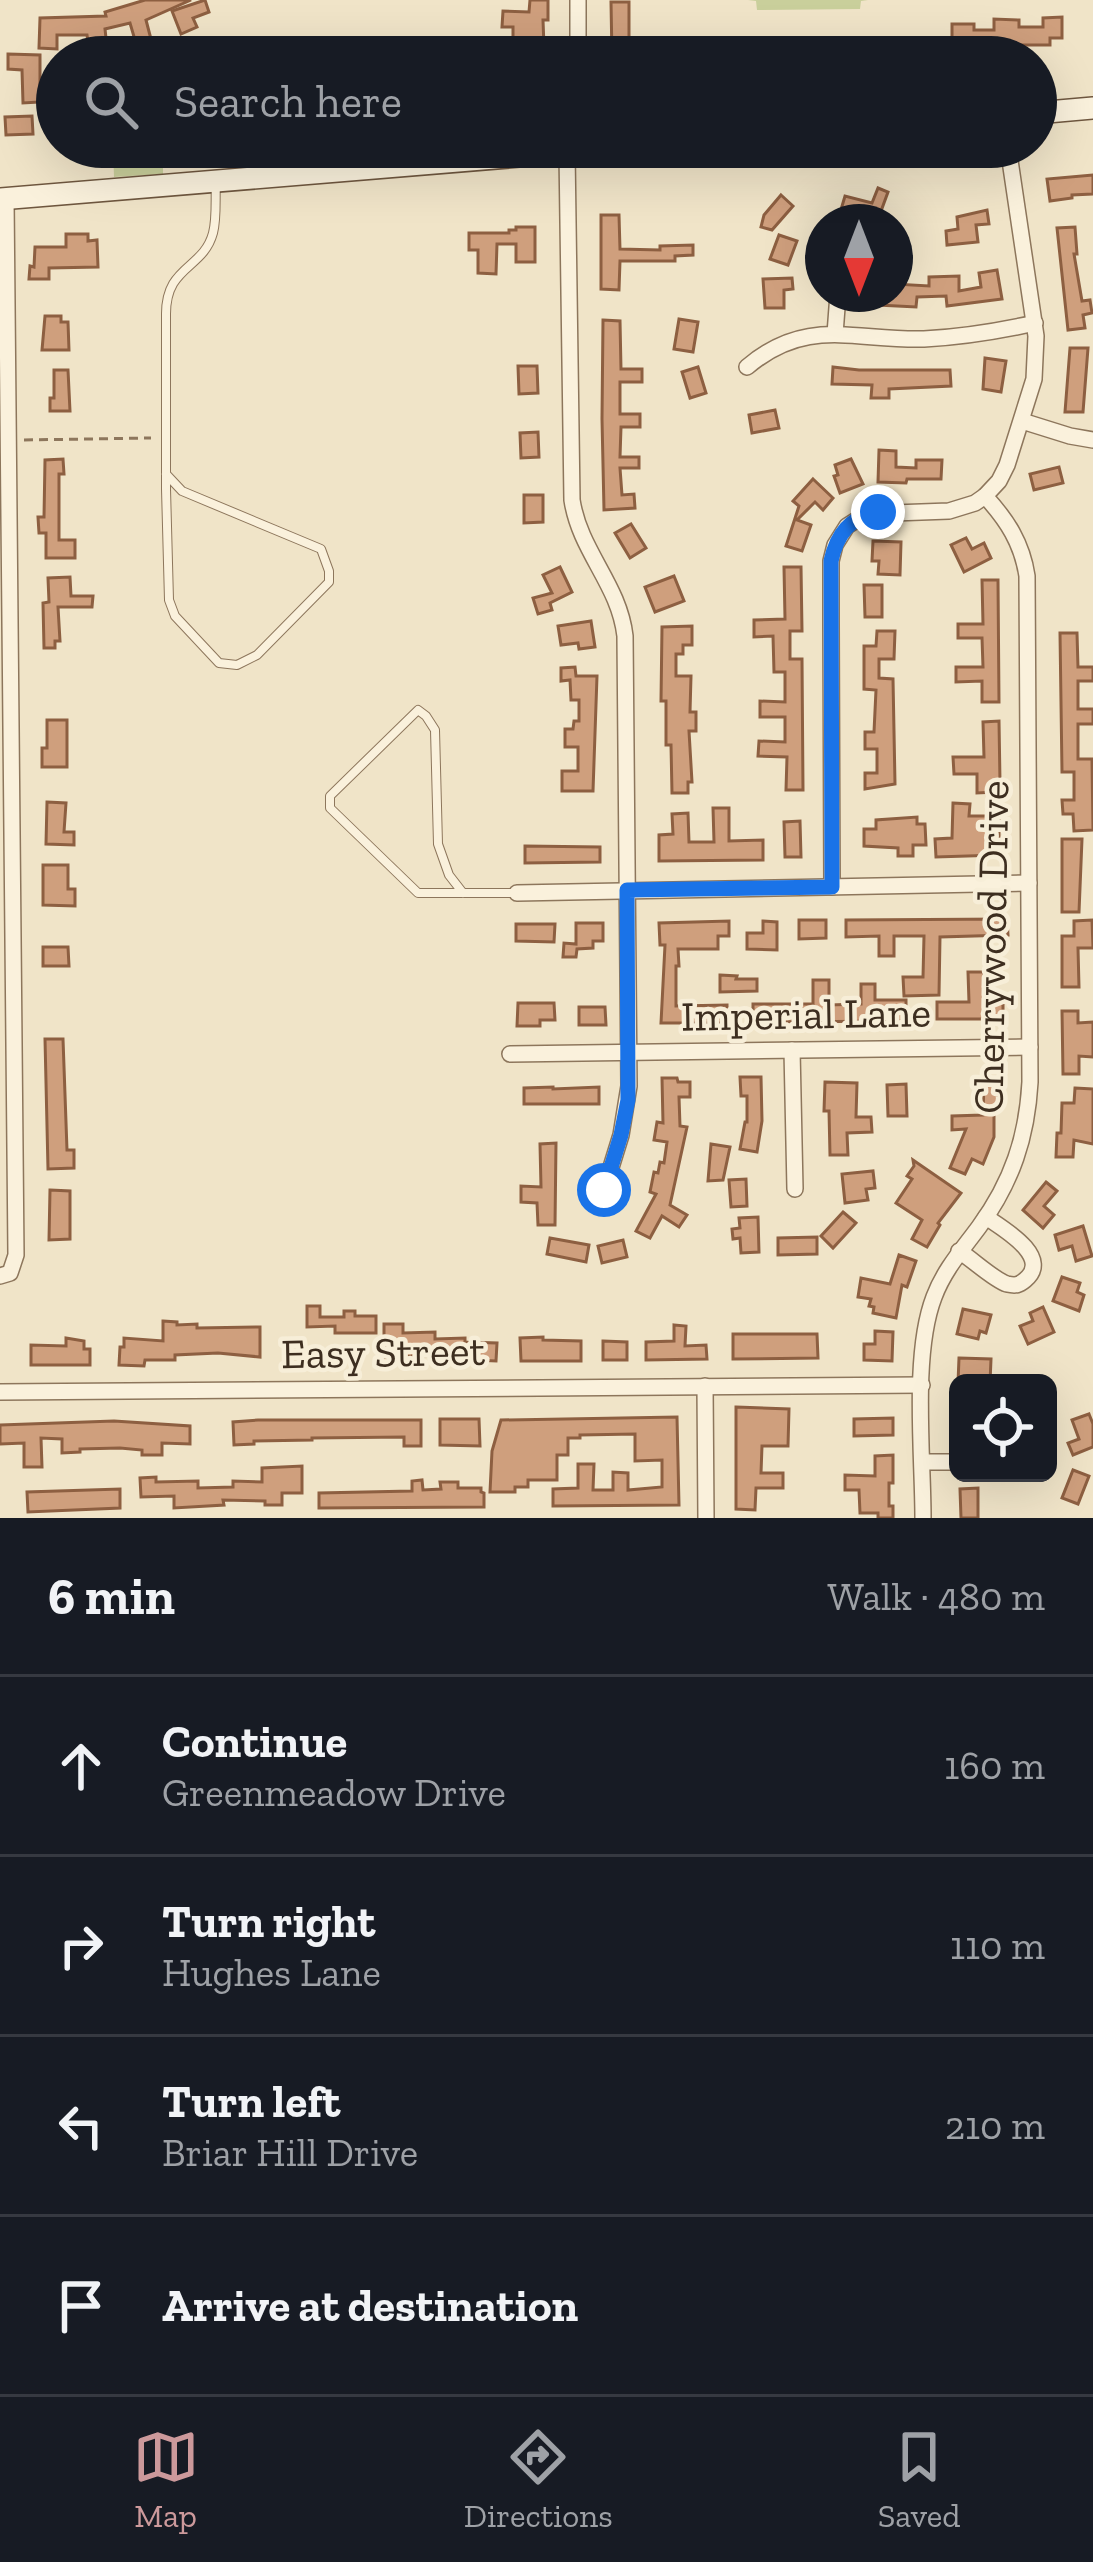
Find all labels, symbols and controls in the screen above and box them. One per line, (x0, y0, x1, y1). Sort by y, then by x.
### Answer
search box (36, 36, 1057, 168)
icon: search (78, 69, 144, 135)
text: Search here (174, 75, 402, 129)
north arrow (805, 204, 913, 312)
route end (851, 485, 905, 539)
street label: Cherrywood Drive (963, 780, 1019, 1114)
street label: Imperial Lane (681, 986, 931, 1042)
route start (577, 1163, 631, 1217)
street label: Easy Street (281, 1325, 486, 1379)
map controls (949, 1374, 1057, 1482)
button: locate (949, 1374, 1057, 1482)
text: 6 min (48, 1566, 175, 1627)
text: Walk · 480 m (828, 1573, 1045, 1620)
text: Continue (162, 1715, 347, 1769)
icon: ahead (48, 1733, 114, 1799)
text: 160 m (944, 1742, 1045, 1789)
text: Greenmeadow Drive (162, 1769, 506, 1816)
text: Turn right (162, 1895, 375, 1949)
icon: right (48, 1913, 114, 1979)
text: 110 m (950, 1922, 1045, 1969)
text: Hughes Lane (162, 1949, 381, 1996)
text: Turn left (162, 2075, 340, 2129)
icon: left (48, 2093, 114, 2159)
text: 210 m (945, 2102, 1045, 2149)
text: Briar Hill Drive (162, 2129, 418, 2176)
icon: arrive (48, 2273, 114, 2339)
text: Arrive at destination (162, 2279, 578, 2333)
tab: Map (133, 2424, 199, 2535)
tab: Directions (464, 2424, 613, 2535)
tab: Saved (878, 2424, 960, 2535)

